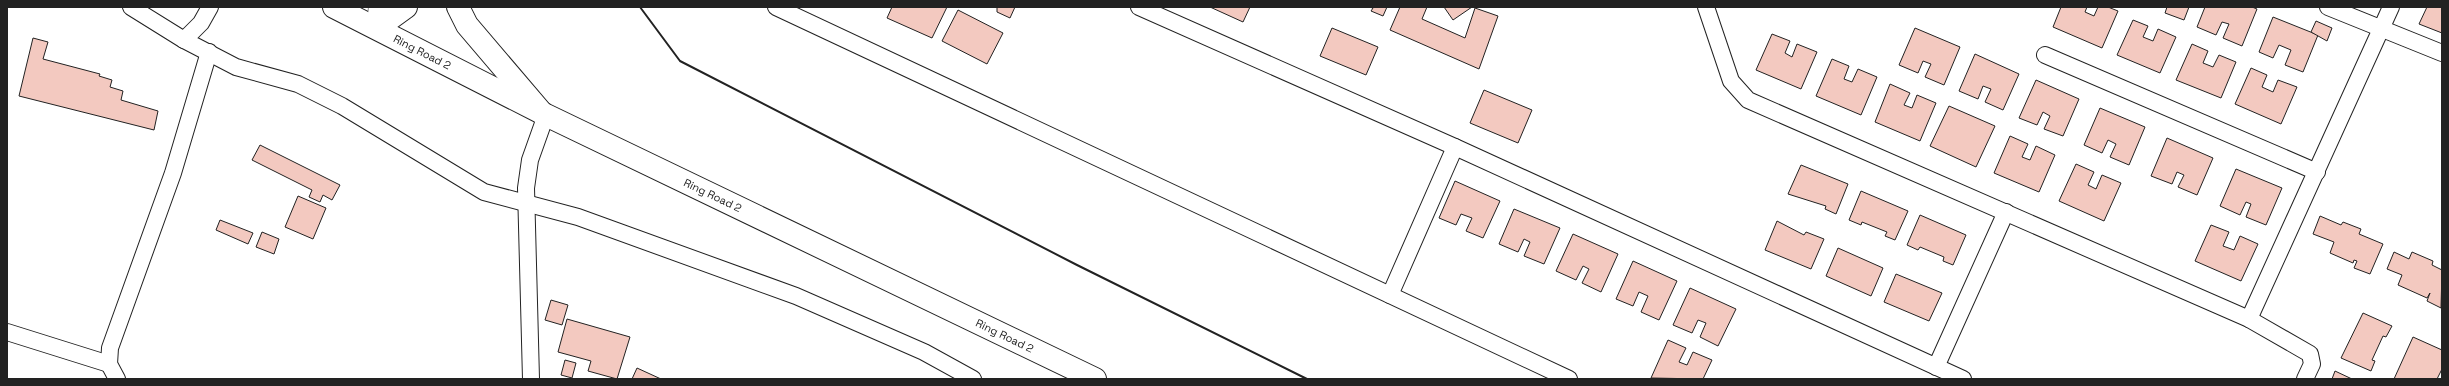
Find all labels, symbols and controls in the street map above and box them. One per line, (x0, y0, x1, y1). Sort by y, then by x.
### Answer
street label: Ring Road 2 (391, 31, 454, 73)
street label: Ring Road 2 (681, 175, 744, 215)
street label: Ring Road 2 (973, 316, 1036, 356)

